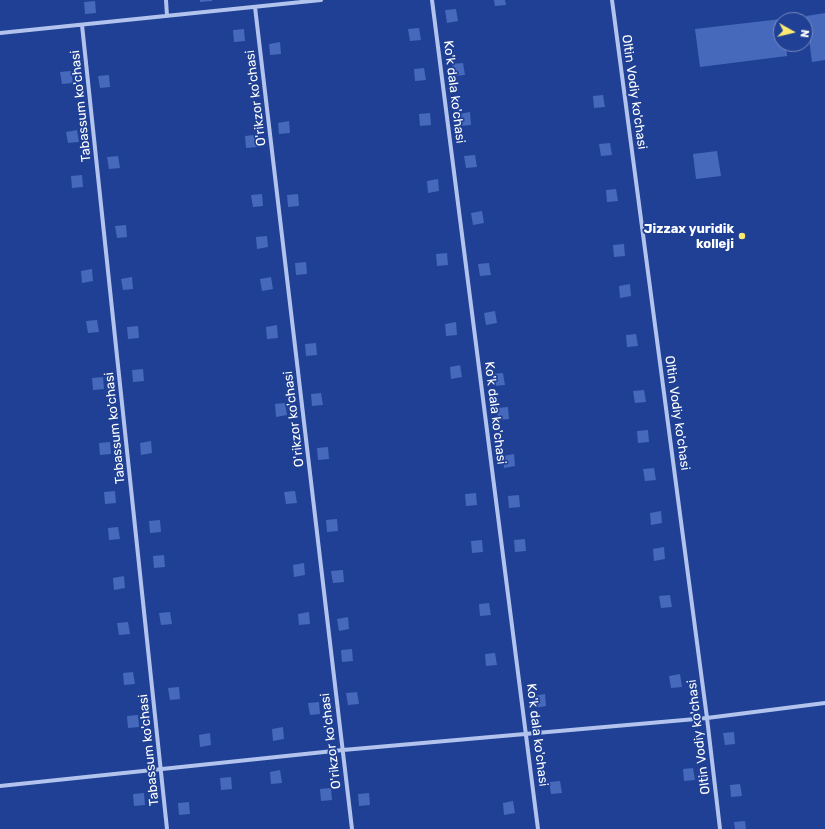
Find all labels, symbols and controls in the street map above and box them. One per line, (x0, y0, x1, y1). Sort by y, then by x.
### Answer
north arrow (773, 12, 813, 52)
text: N (797, 29, 811, 38)
street label: Oltin Vodiy ko'chasi (618, 34, 650, 150)
street label: Ko'k dala ko'chasi (440, 40, 468, 144)
street label: Tabassum ko'chasi (67, 49, 95, 163)
street label: O'rikzor ko'chasi (242, 49, 270, 147)
place label: Jizzax yuridik kolleji (644, 221, 734, 252)
marker: Jizzax yuridik kolleji (737, 231, 747, 241)
street label: Oltin Vodiy ko'chasi (661, 355, 693, 471)
street label: Ko'k dala ko'chasi (481, 361, 509, 465)
street label: O'rikzor ko'chasi (280, 370, 308, 468)
street label: Tabassum ko'chasi (101, 371, 129, 485)
street label: Oltin Vodiy ko'chasi (684, 679, 714, 795)
street label: Ko'k dala ko'chasi (523, 683, 551, 787)
street label: O'rikzor ko'chasi (317, 692, 345, 790)
street label: Tabassum ko'chasi (135, 693, 163, 807)

